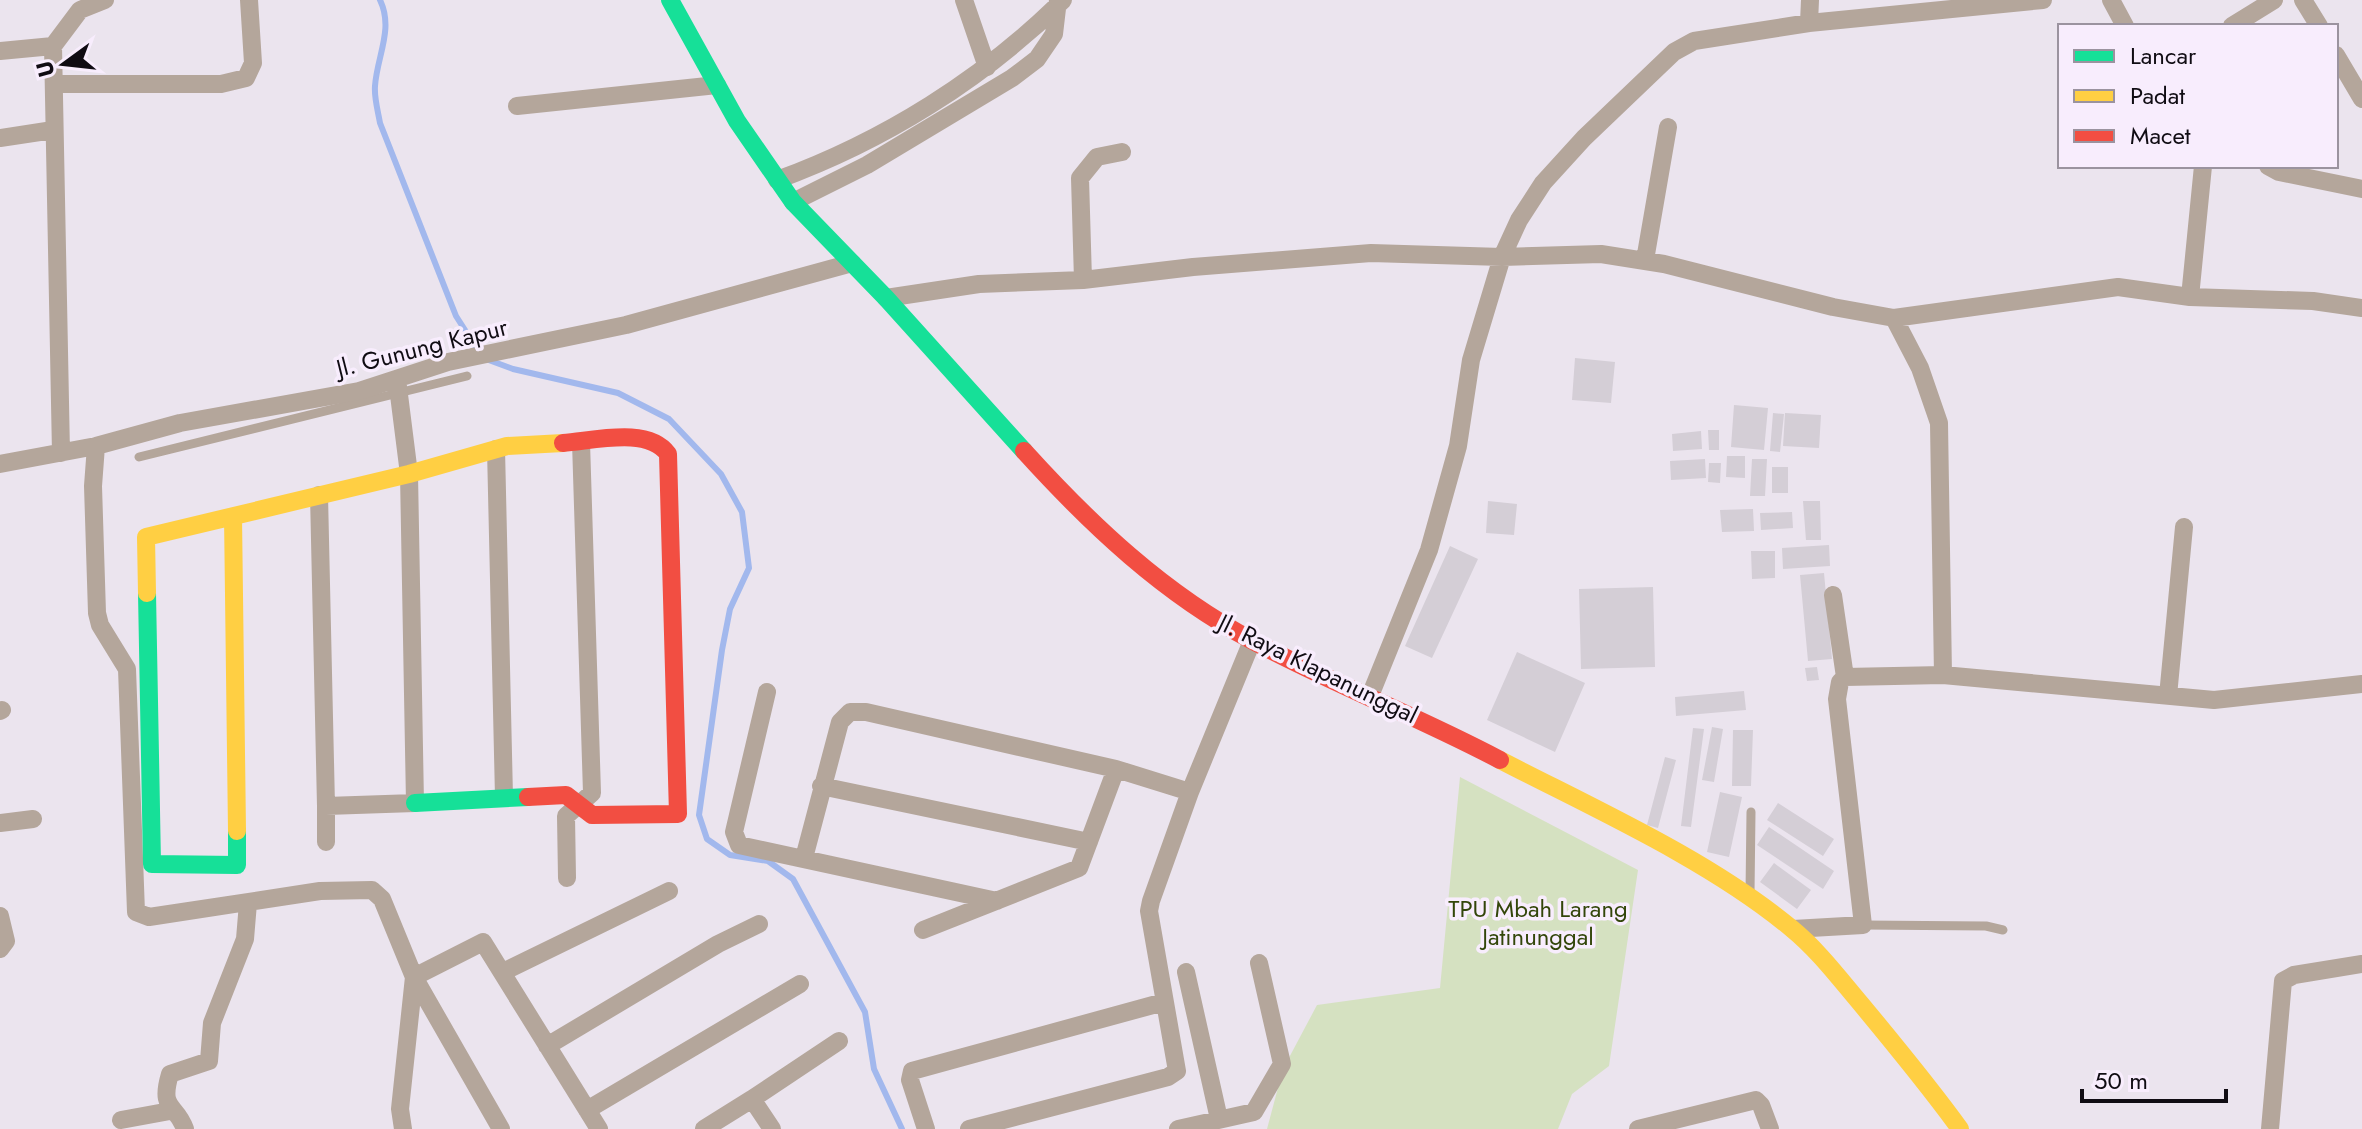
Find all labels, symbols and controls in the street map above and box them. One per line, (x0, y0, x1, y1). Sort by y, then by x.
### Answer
north arrow (24, 24, 104, 104)
legend (2058, 24, 2338, 168)
text: Lancar (2130, 38, 2197, 73)
text: U (27, 58, 62, 81)
text: Padat (2130, 78, 2185, 113)
text: Macet (2130, 118, 2191, 153)
street label: Jl. Gunung Kapur (330, 309, 512, 386)
street label: Jl. Raya Klapanunggal (1210, 604, 1424, 732)
park label: TPU Mbah Larang Jatinunggal (1448, 891, 1628, 954)
scale bar (2082, 1053, 2226, 1103)
text: 50 m (2094, 1063, 2148, 1098)

